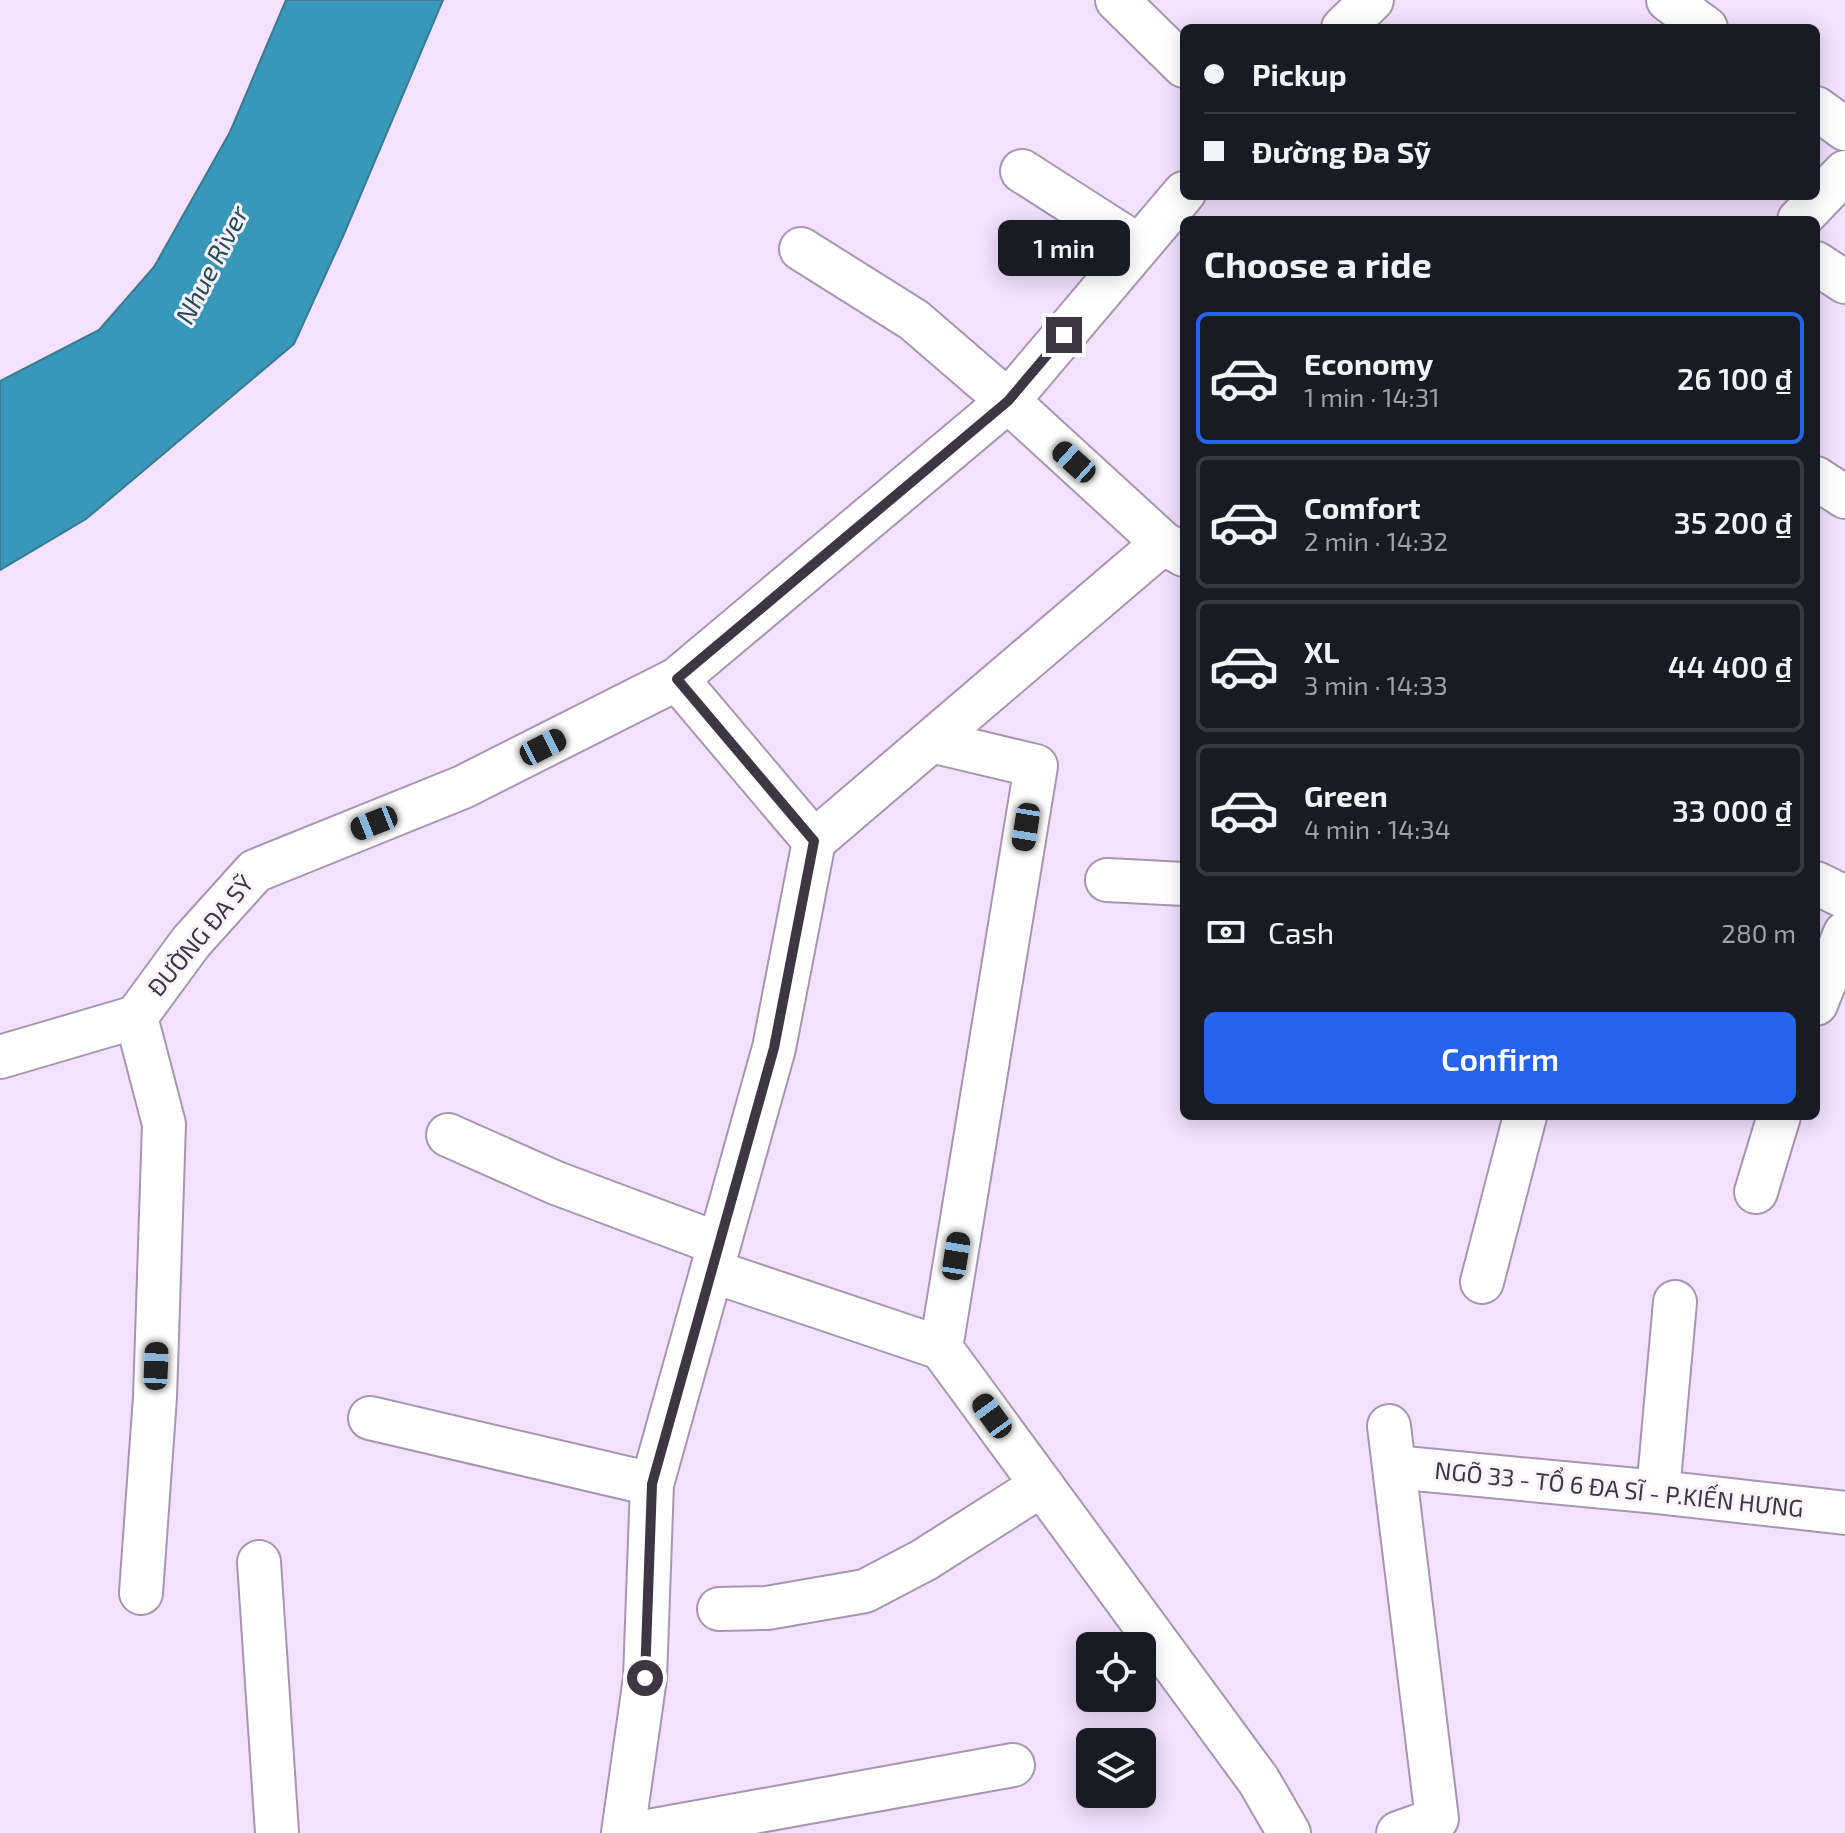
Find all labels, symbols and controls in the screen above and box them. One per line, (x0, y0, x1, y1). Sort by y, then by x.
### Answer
text: Pickup (1252, 56, 1347, 92)
text: Đường Đa Sỹ (1252, 133, 1431, 169)
water label: Nhue River (168, 200, 254, 329)
callout: 1 min (998, 219, 1130, 275)
text: 1 min (1033, 232, 1095, 263)
text: Choose a ride (1204, 242, 1432, 285)
route end (1046, 317, 1082, 353)
icon: car (1208, 342, 1280, 414)
text: Economy (1304, 345, 1433, 381)
text: 26 100 ₫ (1677, 360, 1792, 396)
text: 1 min · 14:31 (1304, 381, 1440, 412)
car (1048, 437, 1100, 487)
icon: car (1208, 486, 1280, 558)
text: Comfort (1304, 489, 1421, 525)
text: 35 200 ₫ (1674, 504, 1792, 540)
text: 2 min · 14:32 (1304, 525, 1448, 556)
icon: car (1208, 630, 1280, 702)
text: XL (1304, 633, 1339, 669)
text: 44 400 ₫ (1668, 648, 1792, 684)
text: 3 min · 14:33 (1304, 669, 1448, 700)
car (516, 725, 570, 769)
icon: car (1208, 774, 1280, 846)
text: Green (1304, 777, 1388, 813)
text: 33 000 ₫ (1672, 792, 1792, 828)
car (1010, 801, 1042, 853)
car (347, 803, 401, 843)
text: 4 min · 14:34 (1304, 813, 1451, 844)
street label: ĐƯỜNG ĐA SỸ (141, 868, 259, 1001)
icon: cash (1204, 910, 1248, 954)
text: Cash (1268, 914, 1334, 950)
text: 280 m (1721, 917, 1796, 948)
button: Confirm (1204, 1012, 1796, 1104)
car (940, 1230, 972, 1282)
car (143, 1342, 169, 1390)
car (968, 1390, 1016, 1442)
street label: NGÕ 33 - TỔ 6 ĐA SĨ - P.KIẾN HƯNG (1433, 1454, 1805, 1522)
map controls (1076, 1632, 1156, 1808)
button: locate (1076, 1632, 1156, 1712)
route start (627, 1660, 663, 1696)
button: layers (1076, 1728, 1156, 1808)

